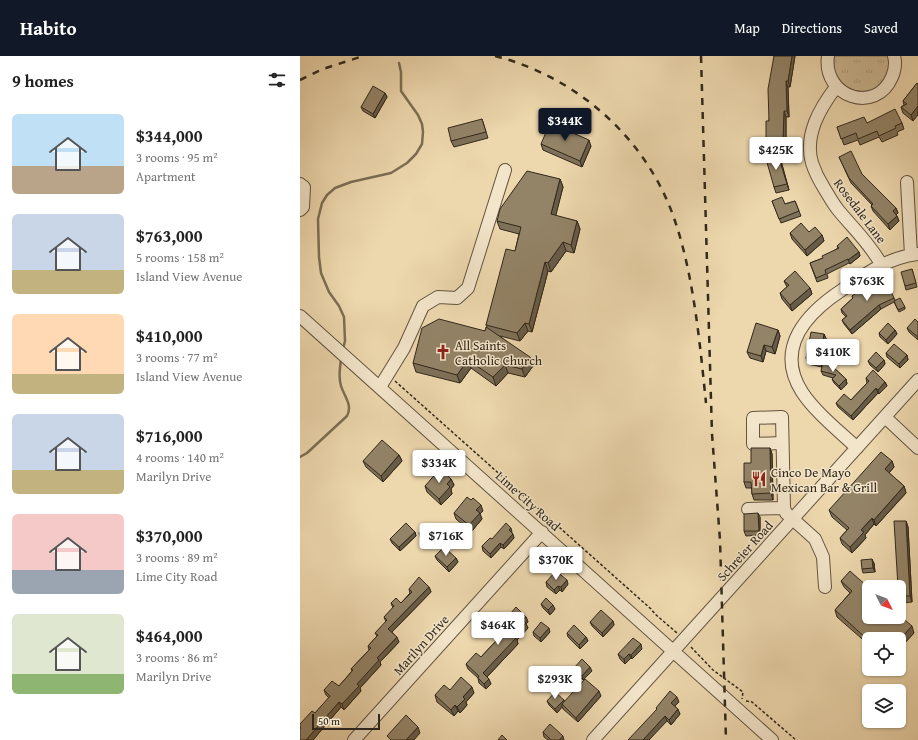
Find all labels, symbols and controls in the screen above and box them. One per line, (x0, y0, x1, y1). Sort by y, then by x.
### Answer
text: Habito (20, 14, 77, 42)
text: Map (734, 18, 760, 38)
text: Directions (782, 18, 842, 38)
text: Saved (864, 18, 898, 38)
text: 9 homes (12, 68, 74, 93)
icon: filters (266, 69, 288, 91)
pin: $344K (537, 108, 593, 142)
text: $344K (547, 111, 583, 130)
text: $344,000 (136, 123, 202, 148)
icon: home (44, 130, 92, 178)
pin: $425K (748, 137, 804, 171)
text: $425K (758, 140, 794, 159)
text: 3 rooms · 95 m² (136, 148, 218, 167)
text: Apartment (136, 167, 196, 186)
street label: Rosedale Lane (829, 175, 891, 247)
text: $763,000 (136, 223, 202, 248)
icon: home (44, 230, 92, 278)
text: 5 rooms · 158 m² (136, 248, 224, 267)
text: Island View Avenue (136, 267, 242, 286)
pin: $763K (839, 268, 895, 302)
text: $763K (849, 271, 885, 290)
text: $410,000 (136, 323, 202, 348)
icon: home (44, 330, 92, 378)
place label: All Saints Catholic Church (455, 336, 543, 370)
pin: $410K (805, 339, 861, 373)
text: $410K (815, 342, 851, 361)
church icon: All Saints Catholic Church (434, 343, 452, 361)
text: 3 rooms · 77 m² (136, 348, 218, 367)
text: Island View Avenue (136, 367, 242, 386)
text: $716,000 (136, 423, 202, 448)
icon: home (44, 430, 92, 478)
text: 4 rooms · 140 m² (136, 448, 224, 467)
pin: $334K (411, 450, 467, 484)
text: $334K (421, 453, 457, 472)
place label: Cinco De Mayo Mexican Bar & Grill (771, 463, 878, 497)
text: Marilyn Drive (136, 467, 211, 486)
street label: Lime City Road (491, 467, 565, 535)
restaurant icon: Cinco De Mayo Mexican Bar & Grill (750, 470, 768, 488)
street label: Schreier Road (713, 516, 777, 585)
text: $370,000 (136, 523, 202, 548)
pin: $716K (418, 523, 474, 557)
text: $716K (428, 526, 464, 545)
icon: home (44, 530, 92, 578)
pin: $370K (528, 547, 584, 581)
text: 3 rooms · 89 m² (136, 548, 218, 567)
text: $370K (538, 550, 574, 569)
text: Lime City Road (136, 567, 217, 586)
north arrow (862, 580, 906, 624)
map controls (862, 580, 906, 728)
street label: Marilyn Drive (389, 611, 453, 679)
pin: $464K (470, 612, 526, 646)
text: $464K (480, 615, 516, 634)
text: $464,000 (136, 623, 202, 648)
icon: home (44, 630, 92, 678)
button: locate (862, 632, 906, 676)
text: 3 rooms · 86 m² (136, 648, 218, 667)
pin: $293K (527, 666, 583, 700)
text: Marilyn Drive (136, 667, 211, 686)
text: $293K (537, 669, 573, 688)
button: layers (862, 684, 906, 728)
scale bar (312, 712, 380, 731)
text: 50 m (318, 713, 340, 729)

